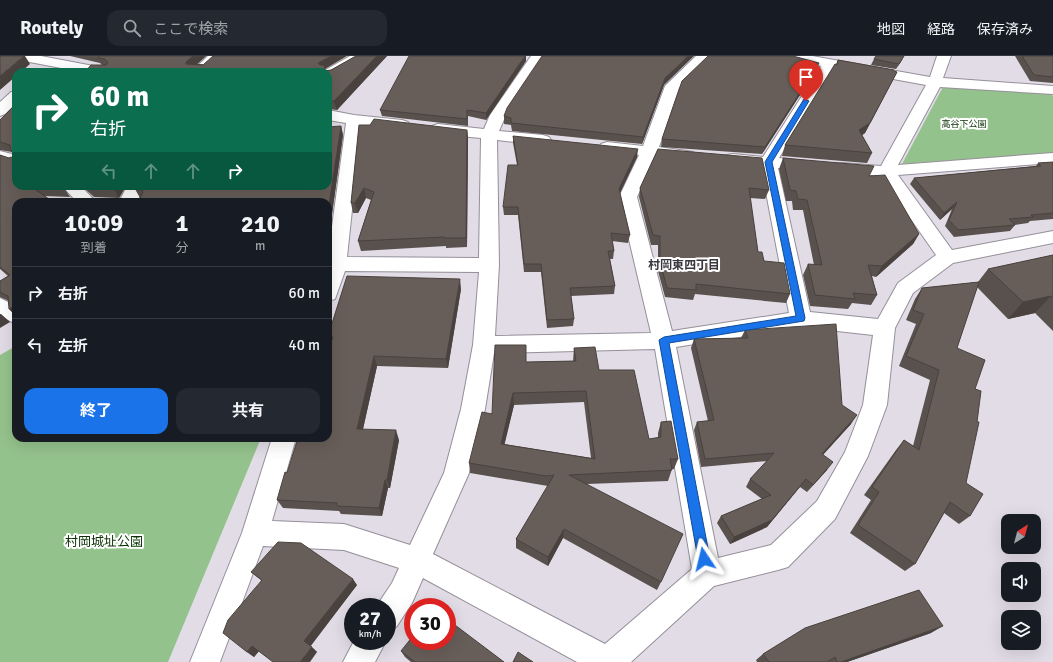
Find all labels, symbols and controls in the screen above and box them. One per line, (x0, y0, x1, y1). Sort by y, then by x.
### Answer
search box (107, 10, 387, 46)
text: Routely (20, 16, 83, 40)
icon: search (121, 17, 143, 39)
text: ここで検索 (153, 20, 228, 38)
text: 地図 (877, 21, 905, 38)
text: 経路 (927, 21, 955, 38)
text: 保存済み (977, 21, 1033, 38)
pin (789, 60, 823, 101)
icon: arrive (795, 66, 817, 88)
text: 60 m (90, 80, 149, 114)
icon: right (24, 84, 76, 136)
text: 右折 (90, 118, 126, 140)
park label: 高谷下公園 (941, 119, 987, 130)
icon: left (98, 160, 120, 182)
icon: ahead (140, 160, 162, 182)
icon: ahead (182, 160, 204, 182)
icon: right (224, 160, 246, 182)
text: 10:09 (64, 208, 123, 238)
text: 1 (176, 208, 188, 238)
text: 210 (241, 209, 280, 239)
text: m (255, 238, 265, 254)
text: 到着 (81, 240, 107, 256)
text: 分 (175, 240, 189, 256)
district label: 村岡東四丁目 (648, 258, 720, 273)
icon: right (24, 282, 46, 304)
text: 60 m (289, 284, 320, 302)
text: 右折 (58, 285, 88, 303)
icon: left (24, 334, 46, 356)
text: 40 m (289, 336, 320, 354)
text: 左折 (58, 337, 88, 355)
button: 終了 (24, 388, 168, 434)
button: 共有 (176, 388, 320, 434)
north arrow (1001, 514, 1041, 554)
map controls (1001, 514, 1041, 650)
park label: 村岡城址公園 (65, 534, 143, 550)
position arrow (683, 538, 725, 580)
button: sound (1001, 562, 1041, 602)
speed limit sign: 30 (404, 598, 456, 650)
text: 27 (359, 606, 381, 631)
button: layers (1001, 610, 1041, 650)
text: km/h (359, 628, 381, 640)

